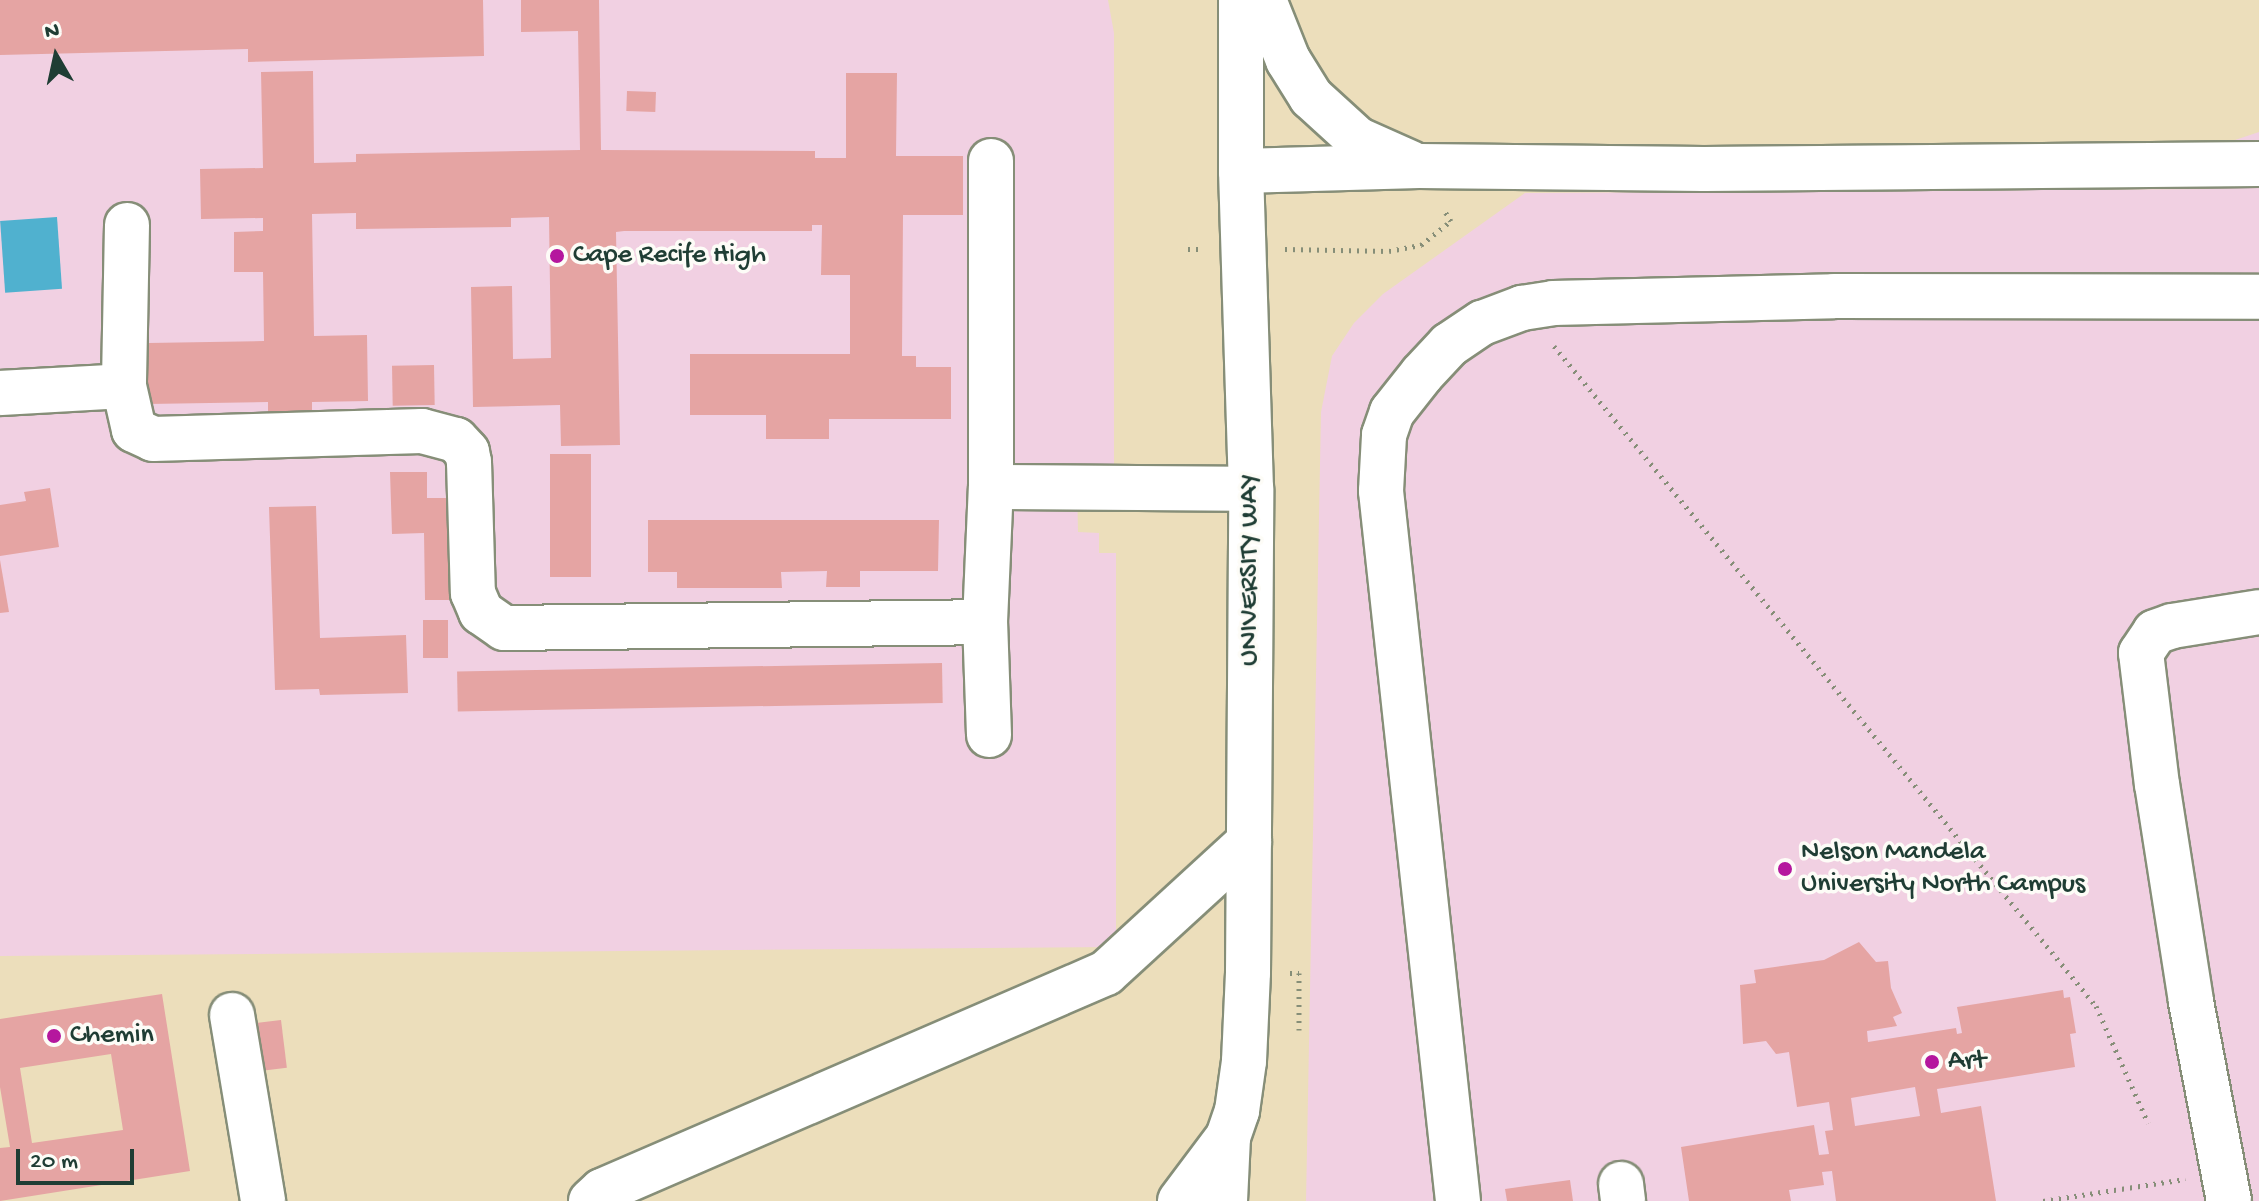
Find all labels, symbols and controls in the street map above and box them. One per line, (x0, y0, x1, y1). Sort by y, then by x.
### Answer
north arrow (16, 16, 96, 96)
text: N (43, 18, 61, 46)
place label: Cape Recife High (573, 239, 766, 273)
marker: Cape Recife High (548, 247, 566, 265)
street label: UNIVERSITY WAY (1234, 474, 1268, 666)
place label: Nelson Mandela University North Campus (1801, 836, 2085, 902)
marker: Nelson Mandela University North Campus (1776, 860, 1794, 878)
place label: Chemin (70, 1019, 154, 1053)
marker: Chemin (45, 1027, 63, 1045)
place label: Art (1948, 1045, 1986, 1079)
marker: Art (1923, 1053, 1941, 1071)
scale bar (20, 1133, 138, 1183)
text: 20 m (30, 1148, 78, 1177)

